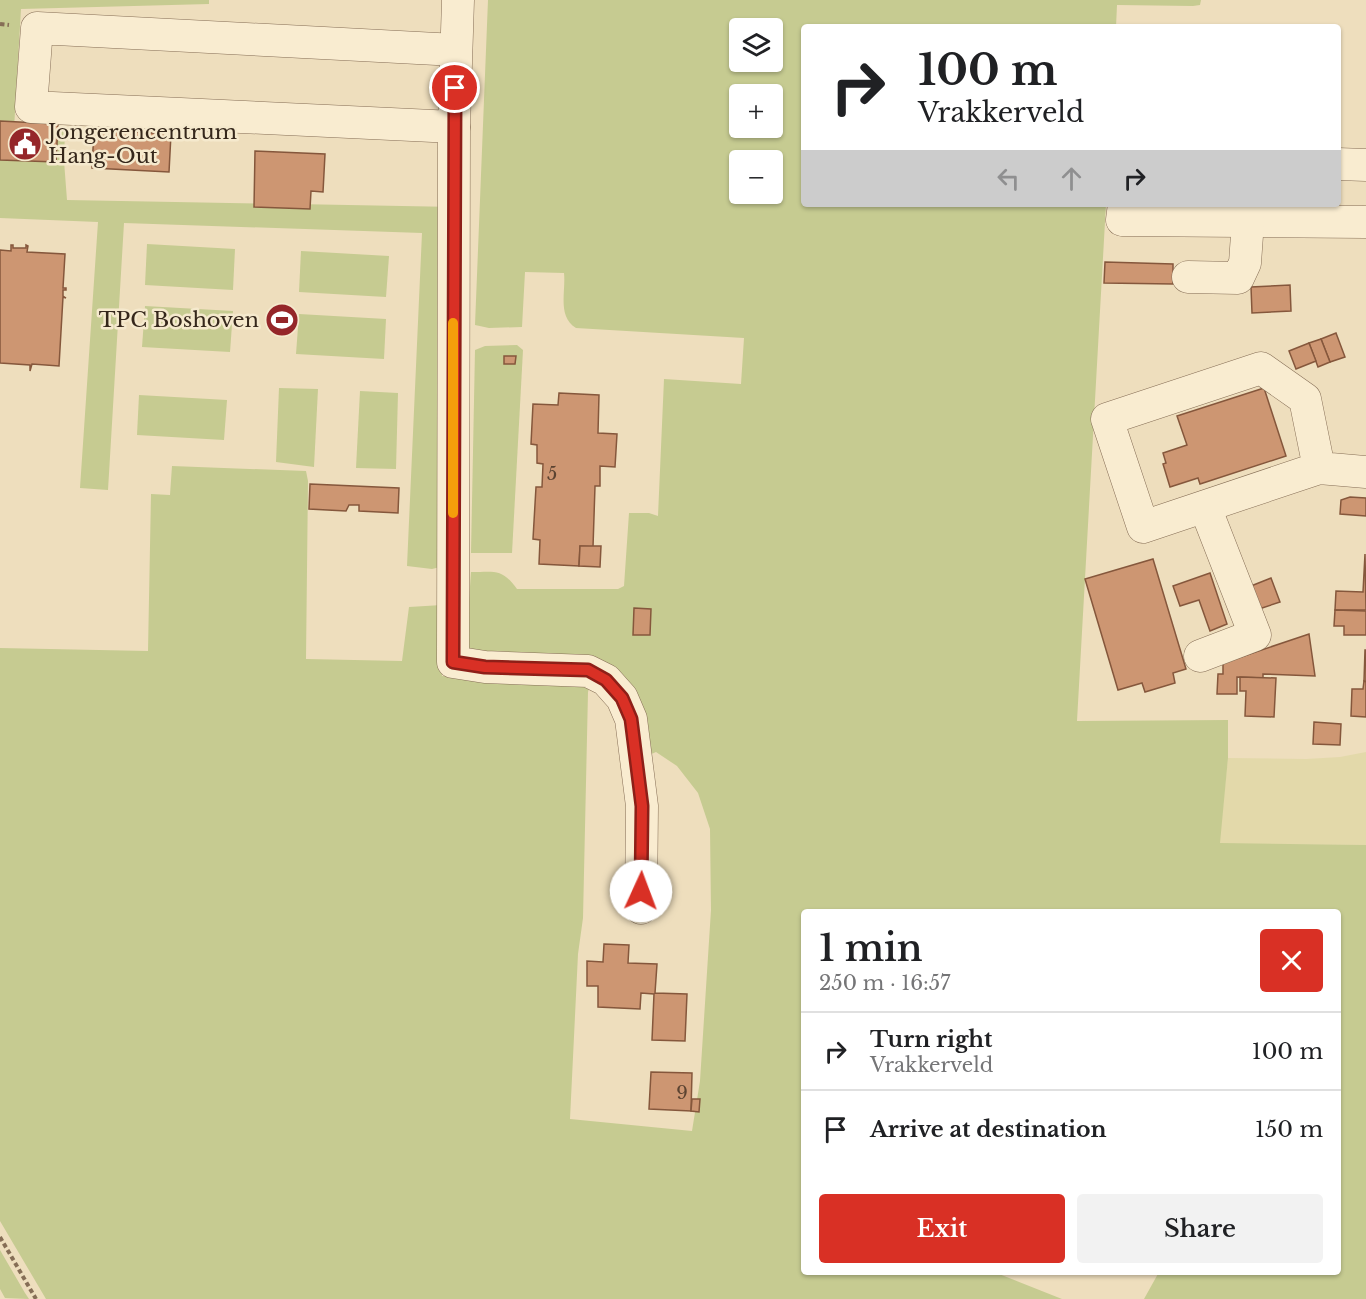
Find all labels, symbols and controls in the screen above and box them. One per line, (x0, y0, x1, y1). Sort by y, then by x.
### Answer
map controls (729, 18, 783, 204)
button: layers (729, 18, 783, 72)
text: 100 m (918, 44, 1057, 96)
icon: right (819, 48, 897, 126)
pin (429, 62, 480, 113)
icon: arrive (438, 71, 471, 104)
button: + (729, 84, 783, 138)
text: Vrakkerveld (918, 96, 1084, 129)
place label: Jongerencentrum Hang-Out (45, 119, 237, 169)
public building icon: Jongerencentrum Hang-Out (7, 126, 43, 162)
button: − (729, 150, 783, 204)
icon: left (992, 162, 1025, 195)
icon: ahead (1055, 162, 1088, 195)
icon: right (1118, 162, 1151, 195)
sports icon: TPC Boshoven (264, 302, 300, 338)
place label: TPC Boshoven (99, 307, 259, 333)
house number: 5 (547, 463, 557, 485)
position arrow (609, 859, 673, 923)
text: 1 min (819, 926, 923, 971)
button: close (1260, 929, 1323, 992)
text: 250 m · 16:57 (819, 971, 950, 995)
text: Turn right (870, 1026, 992, 1053)
icon: right (819, 1035, 852, 1068)
text: 100 m (1252, 1038, 1323, 1065)
text: Vrakkerveld (870, 1053, 993, 1077)
house number: 9 (676, 1082, 688, 1104)
icon: arrive (819, 1113, 852, 1146)
text: Arrive at destination (870, 1116, 1107, 1143)
text: 150 m (1255, 1116, 1323, 1143)
button: Exit (819, 1194, 1065, 1263)
button: Share (1077, 1194, 1323, 1263)

